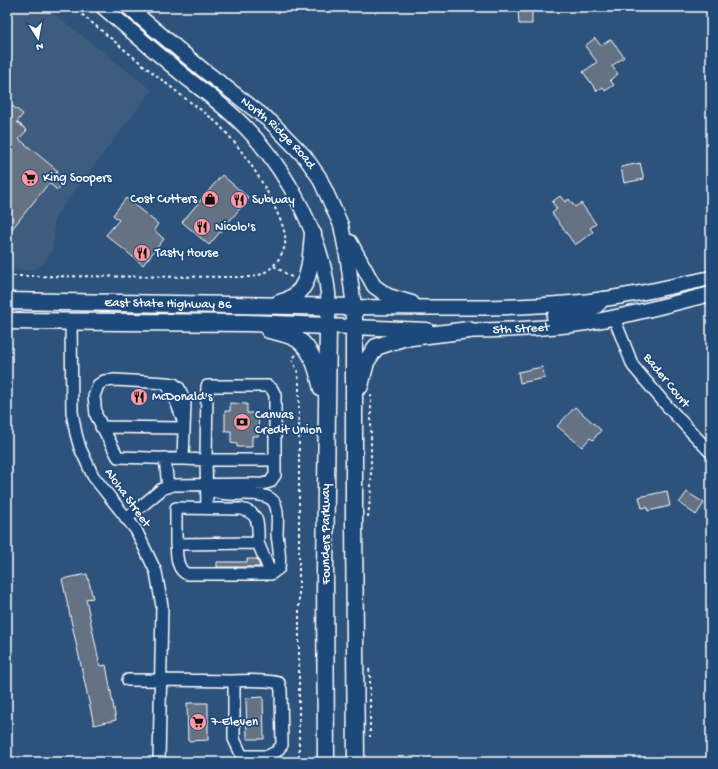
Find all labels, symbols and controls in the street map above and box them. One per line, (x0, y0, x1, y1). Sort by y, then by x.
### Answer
north arrow (18, 18, 58, 58)
text: N (35, 39, 44, 52)
street label: North Ridge Road (237, 94, 319, 173)
supermarket icon: King Soopers (20, 168, 40, 188)
place label: King Soopers (43, 171, 113, 186)
shop icon: Cost Cutters (200, 189, 220, 209)
restaurant icon: Subway (229, 190, 249, 210)
place label: Cost Cutters (130, 192, 198, 207)
place label: Subway (252, 193, 295, 208)
restaurant icon: Nicolo's (192, 217, 212, 237)
place label: Nicolo's (215, 220, 256, 235)
restaurant icon: Tasty House (132, 243, 152, 263)
place label: Tasty House (154, 246, 219, 261)
street label: East State Highway 86 (104, 295, 232, 312)
street label: 5th Street (492, 319, 552, 338)
street label: Bader Court (639, 350, 694, 413)
restaurant icon: McDonald's (129, 387, 149, 407)
place label: McDonald's (152, 390, 214, 405)
place label: Canvas Credit Union (255, 408, 322, 438)
bank icon: Canvas Credit Union (232, 412, 252, 432)
street label: Aloha Street (101, 466, 154, 532)
street label: Founders Parkway (319, 483, 334, 585)
supermarket icon: 7-Eleven (188, 712, 208, 732)
place label: 7-Eleven (210, 715, 259, 730)

